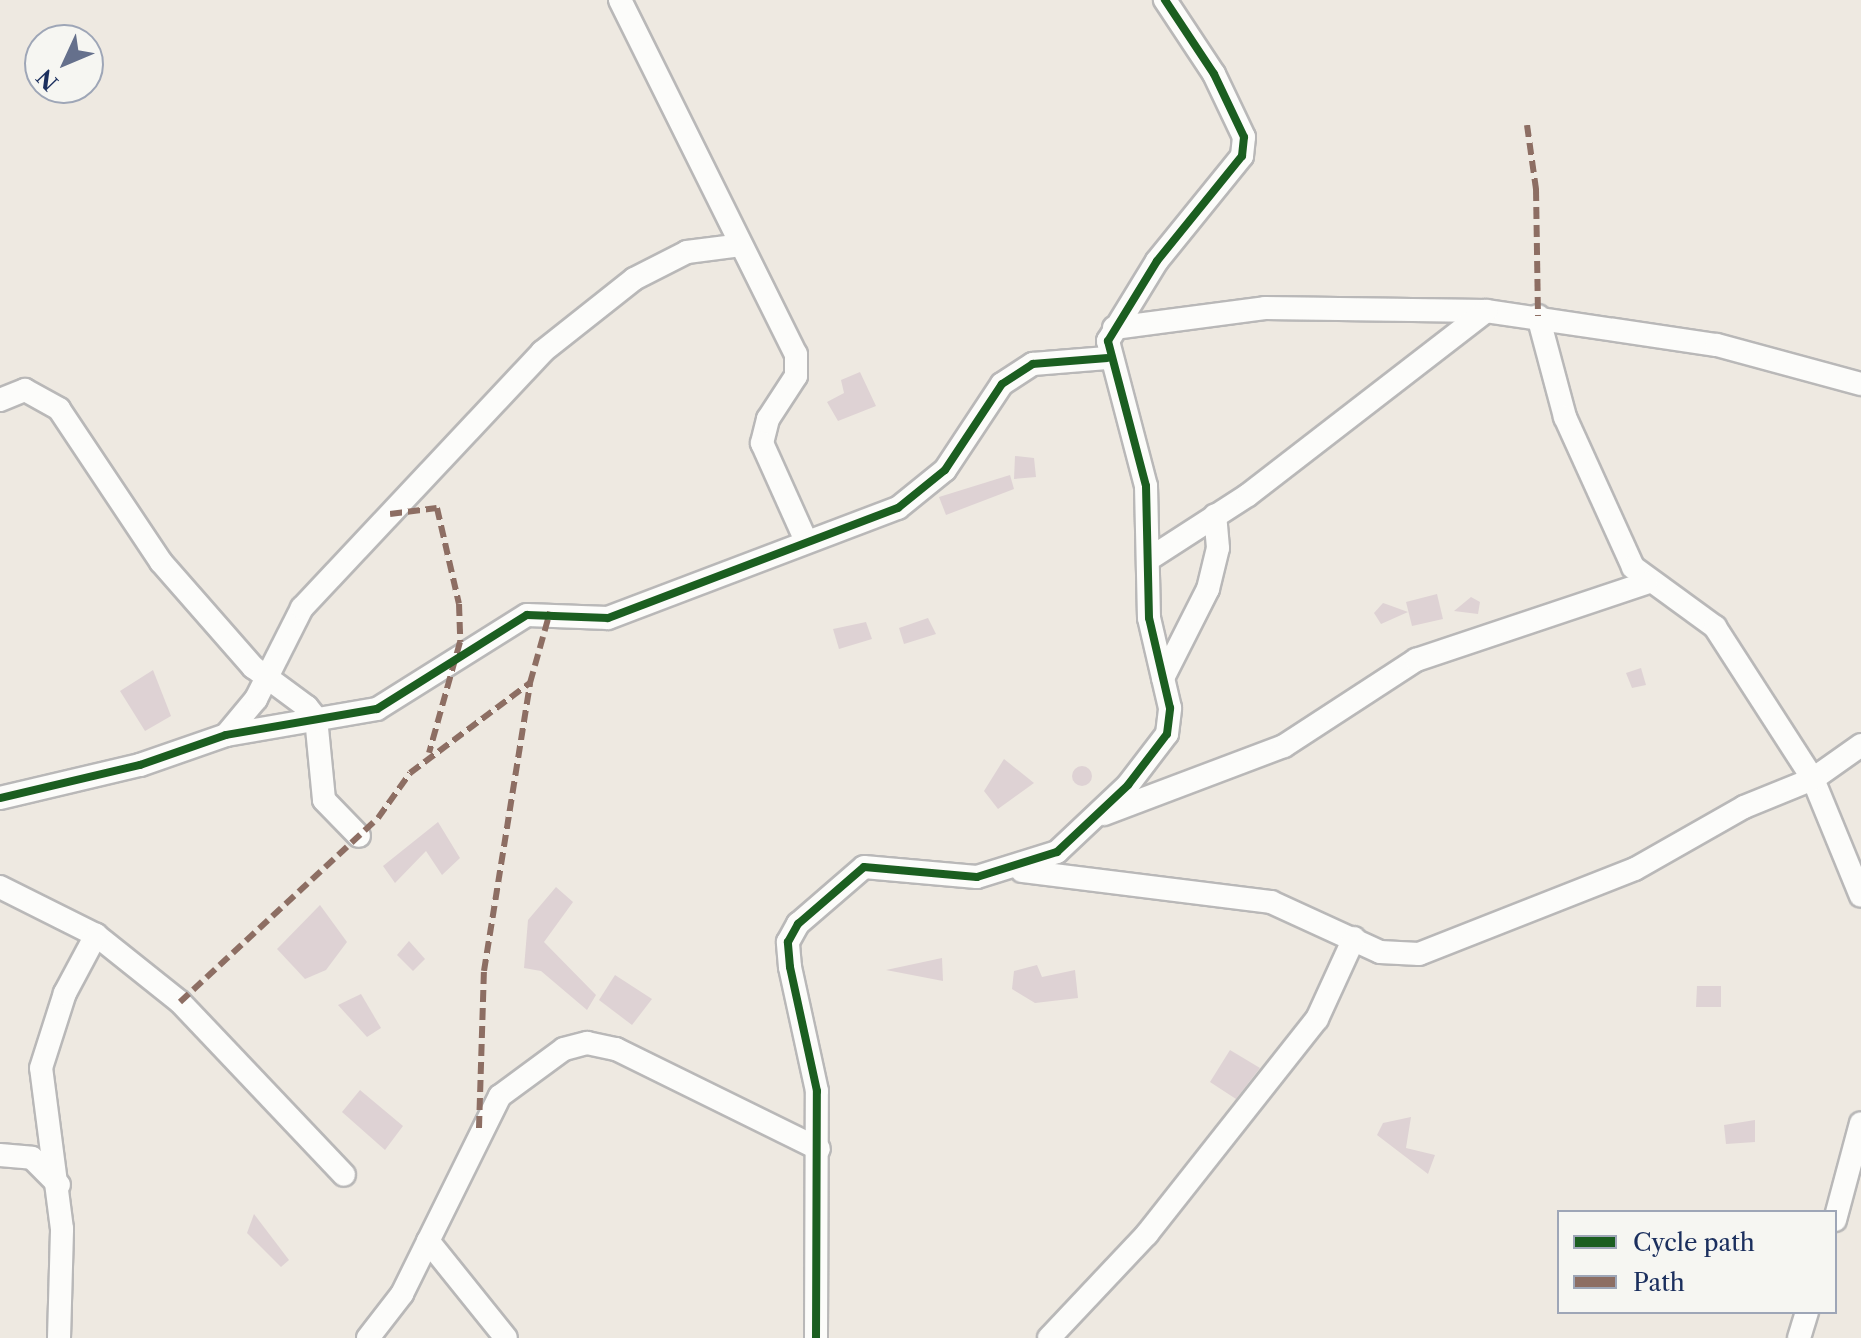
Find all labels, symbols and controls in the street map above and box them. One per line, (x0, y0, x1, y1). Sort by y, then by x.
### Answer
north arrow (24, 24, 104, 104)
text: N (31, 63, 64, 96)
legend (1557, 1210, 1837, 1314)
text: Cycle path (1633, 1228, 1755, 1257)
text: Path (1633, 1268, 1685, 1297)

